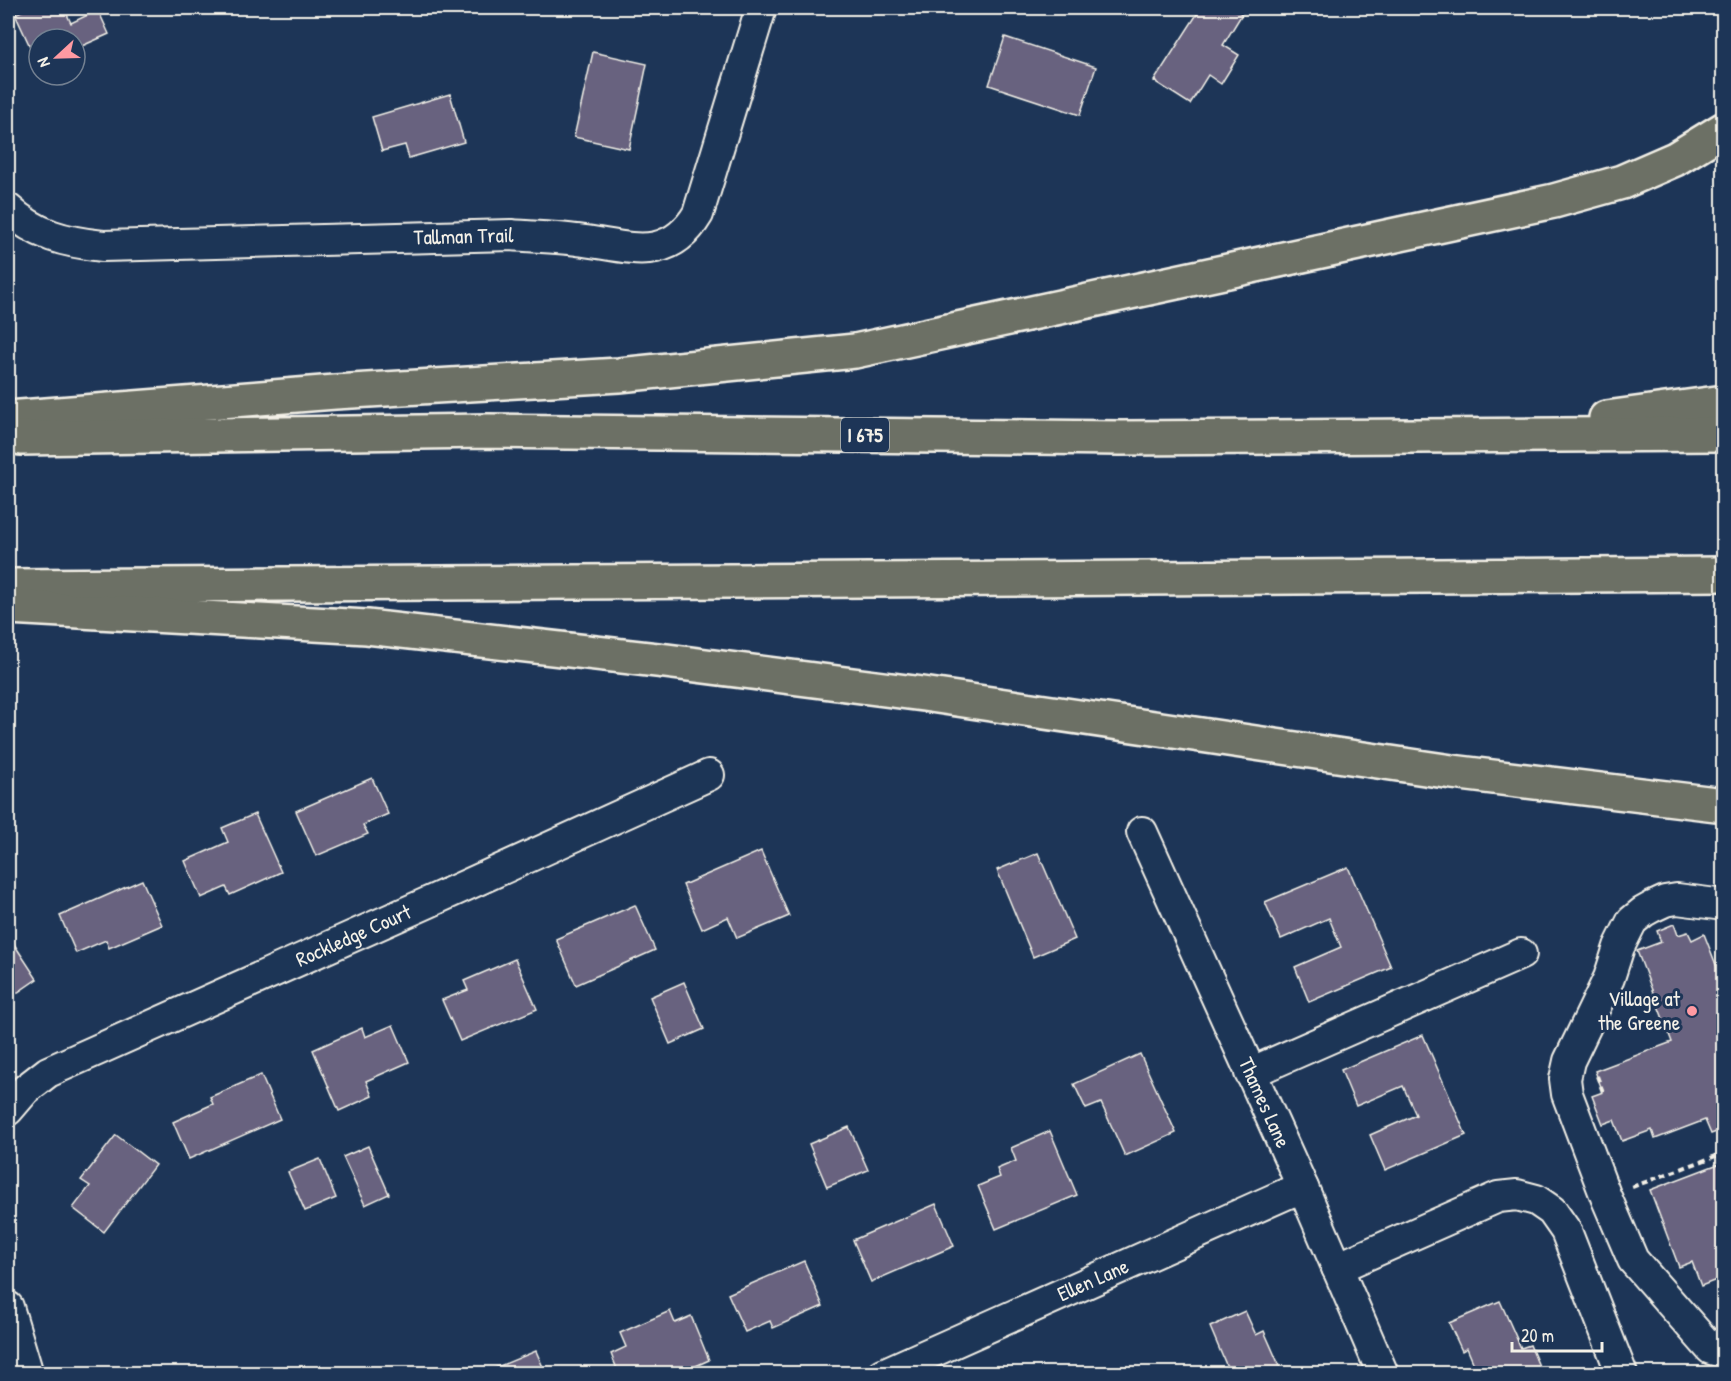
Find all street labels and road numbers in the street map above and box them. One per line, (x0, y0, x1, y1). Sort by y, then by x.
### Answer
street label: Tallman Trail (413, 220, 516, 252)
road number: I 675 (841, 418, 889, 452)
street label: Rockledge Court (291, 897, 416, 974)
street label: Thames Lane (1232, 1053, 1298, 1152)
street label: Ellen Lane (1053, 1251, 1133, 1308)

